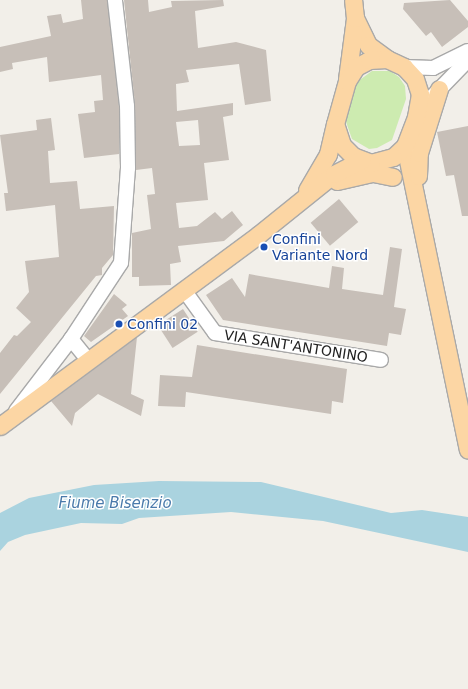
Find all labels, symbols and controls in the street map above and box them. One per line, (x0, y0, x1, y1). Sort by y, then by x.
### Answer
place label: Confini Variante Nord (272, 231, 368, 264)
marker: Confini Variante Nord (259, 242, 269, 252)
place label: Confini 02 (127, 316, 198, 332)
marker: Confini 02 (114, 319, 124, 329)
street label: VIA SANT'ANTONINO (223, 326, 369, 366)
water label: Fiume Bisenzio (58, 495, 172, 513)

